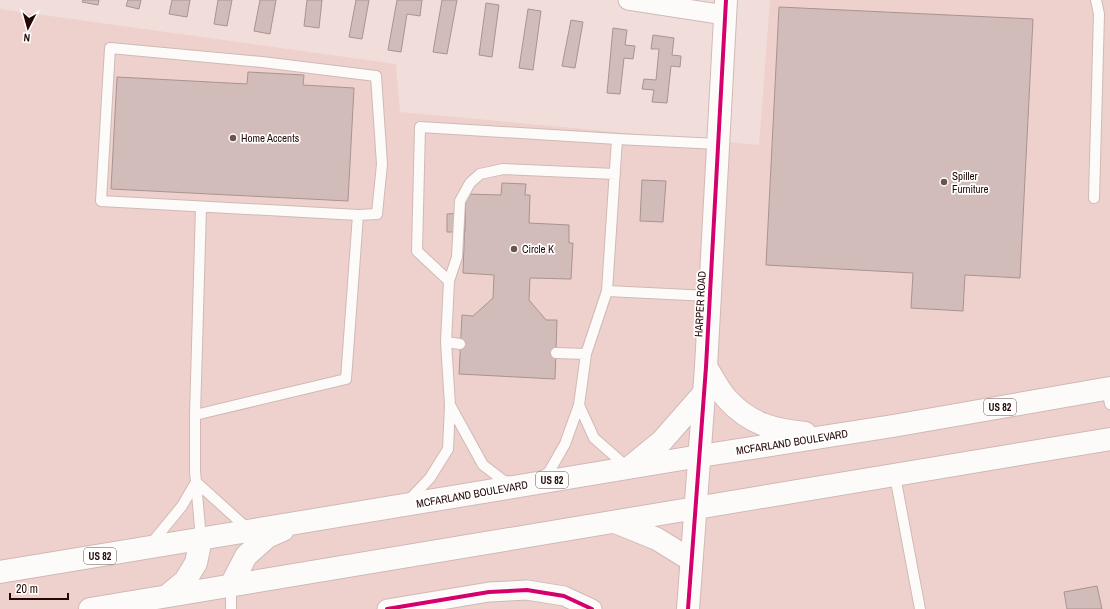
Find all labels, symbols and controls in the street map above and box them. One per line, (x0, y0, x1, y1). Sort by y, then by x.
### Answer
north arrow (8, 8, 48, 48)
text: N (23, 31, 31, 45)
place label: Home Accents (241, 131, 300, 145)
marker: Home Accents (228, 133, 238, 143)
place label: Spiller Furniture (952, 169, 989, 196)
marker: Spiller Furniture (939, 177, 949, 187)
place label: Circle K (522, 242, 554, 256)
marker: Circle K (509, 244, 519, 254)
street label: HARPER ROAD (691, 271, 709, 337)
road number: US 82 (984, 399, 1016, 415)
street label: MCFARLAND BOULEVARD (735, 426, 849, 458)
road number: US 82 (536, 472, 568, 488)
street label: MCFARLAND BOULEVARD (415, 477, 529, 511)
road number: US 82 (84, 548, 116, 564)
scale bar (10, 575, 68, 601)
text: 20 m (16, 581, 38, 597)

